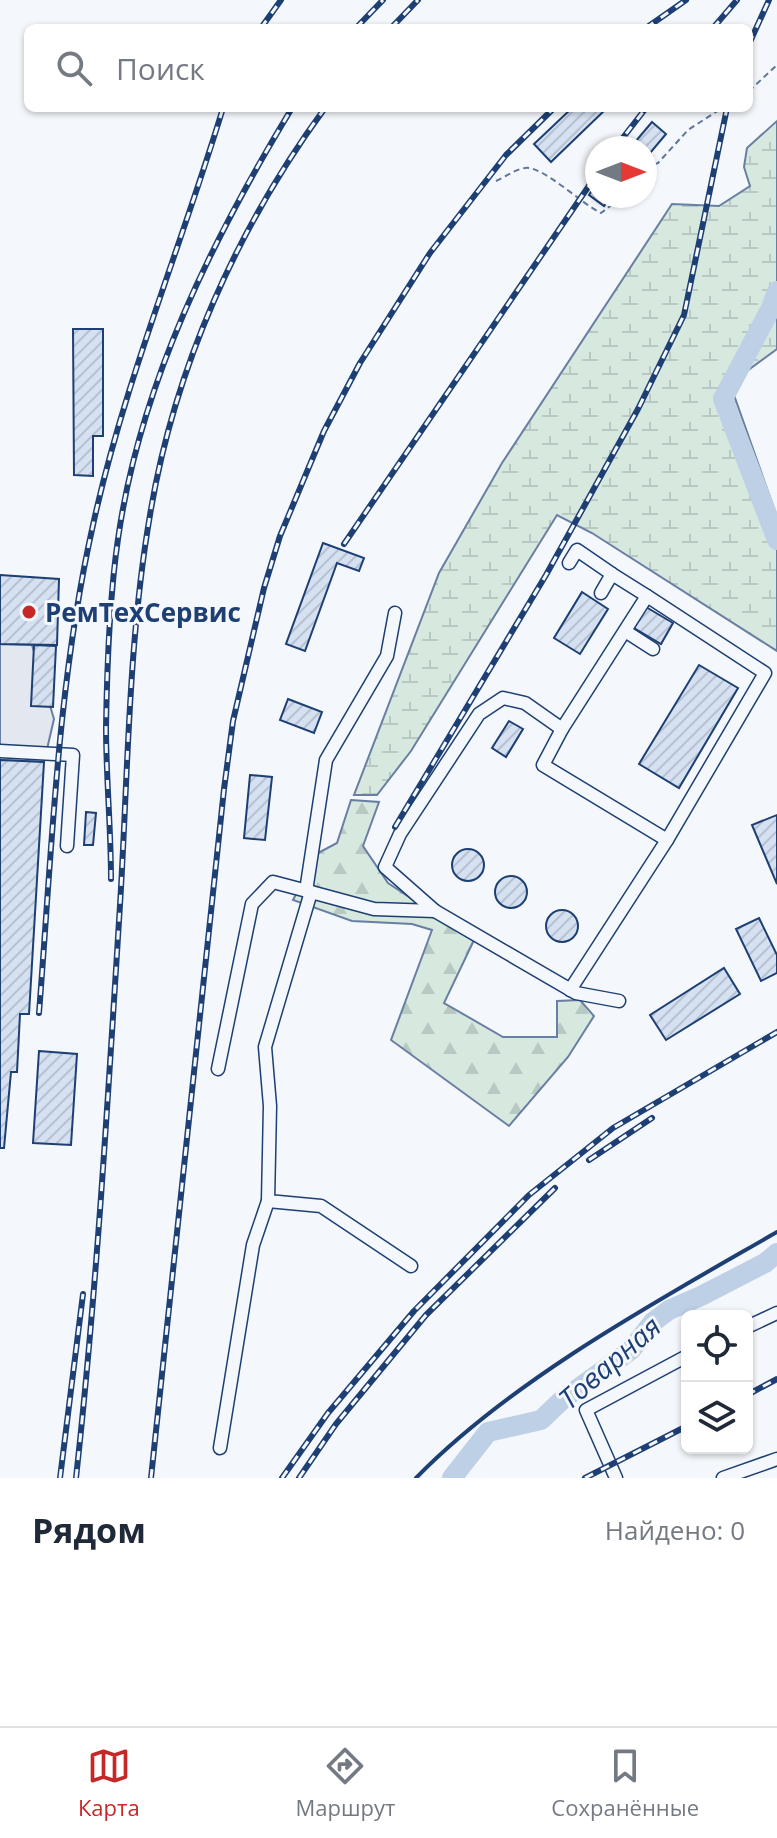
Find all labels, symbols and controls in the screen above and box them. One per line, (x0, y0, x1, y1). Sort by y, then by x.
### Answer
search box (24, 24, 753, 112)
icon: search (52, 46, 96, 90)
text: Поиск (116, 48, 205, 89)
north arrow (585, 136, 657, 208)
place label: РемТехСервис (45, 594, 241, 630)
marker: РемТехСервис (20, 603, 38, 621)
water label: Товарная (550, 1307, 668, 1417)
map controls (681, 1310, 753, 1454)
button: locate (681, 1310, 753, 1382)
button: layers (681, 1382, 753, 1454)
text: Рядом (32, 1507, 146, 1553)
text: Найдено: 0 (605, 1512, 745, 1548)
tab: Карта (78, 1744, 140, 1822)
tab: Маршрут (296, 1744, 395, 1822)
tab: Сохранённые (551, 1744, 699, 1822)

